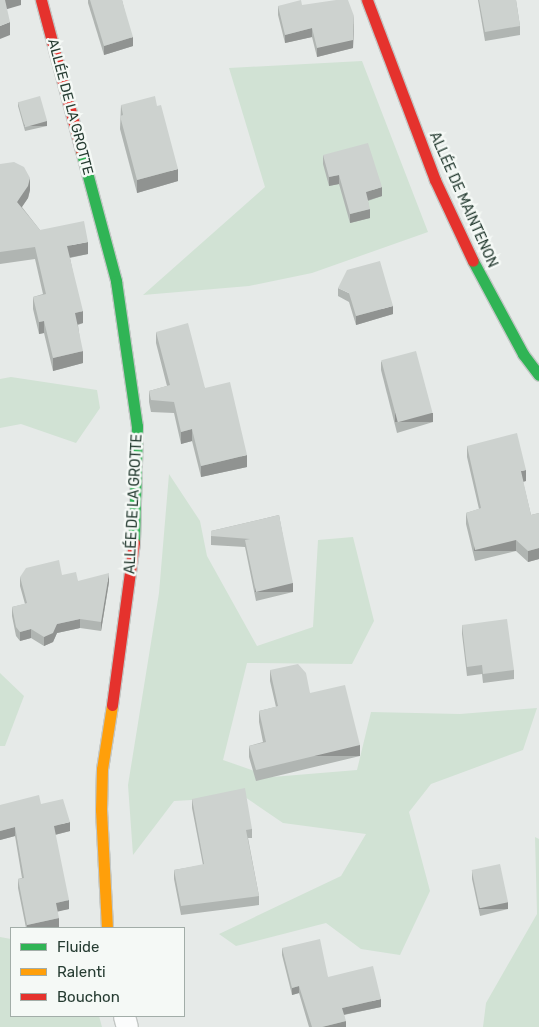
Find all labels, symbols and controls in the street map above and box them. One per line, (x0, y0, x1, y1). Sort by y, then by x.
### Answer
street label: ALLÉE DE LA GROTTE (44, 37, 96, 177)
street label: ALLÉE DE MAINTENON (425, 130, 501, 270)
street label: ALLÉE DE LA GROTTE (122, 433, 146, 575)
legend (10, 927, 185, 1017)
text: Fluide (57, 938, 99, 956)
text: Ralenti (57, 963, 106, 981)
text: Bouchon (57, 988, 120, 1006)

